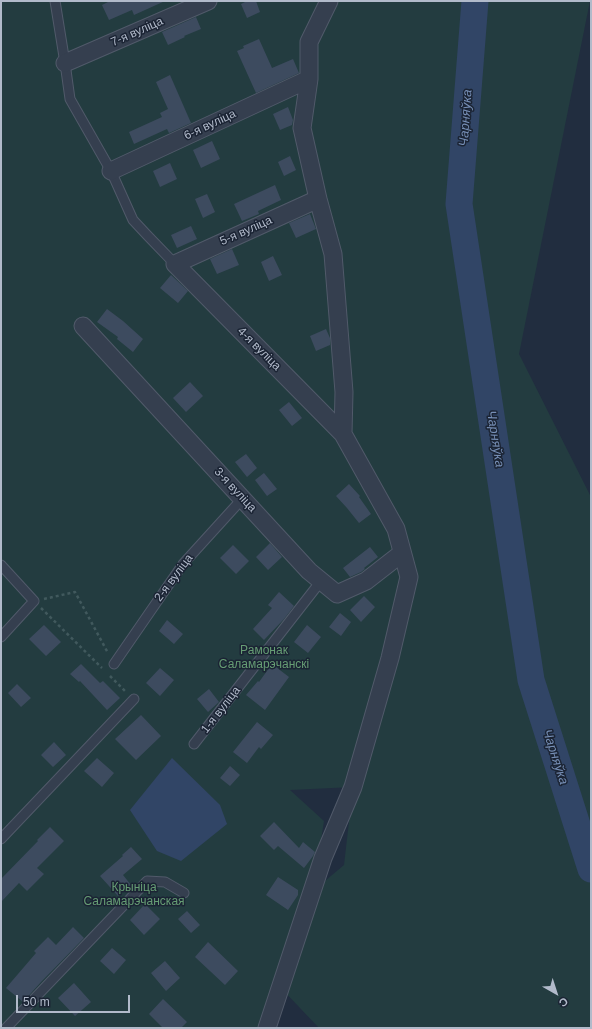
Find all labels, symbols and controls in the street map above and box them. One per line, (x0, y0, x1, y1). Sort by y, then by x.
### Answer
street label: 7-я вуліца (109, 14, 165, 50)
water label: Чарняўка (456, 89, 476, 147)
street label: 6-я вуліца (182, 107, 238, 143)
street label: 5-я вуліца (218, 213, 274, 249)
street label: 4-я вуліца (234, 324, 284, 374)
water label: Чарняўка (483, 410, 507, 468)
street label: 3-я вуліца (211, 465, 259, 515)
street label: 2-я вуліца (152, 551, 196, 605)
park label: Рамонак Саламарэчанскі (219, 644, 309, 672)
street label: 1-я вуліца (198, 684, 244, 736)
water label: Чарняўка (539, 727, 571, 787)
park label: Крыніца Саламарэчанская (83, 881, 185, 909)
north arrow (536, 973, 576, 1013)
scale bar (18, 987, 132, 1013)
text: 50 m (23, 995, 50, 1009)
text: С (557, 995, 570, 1009)

